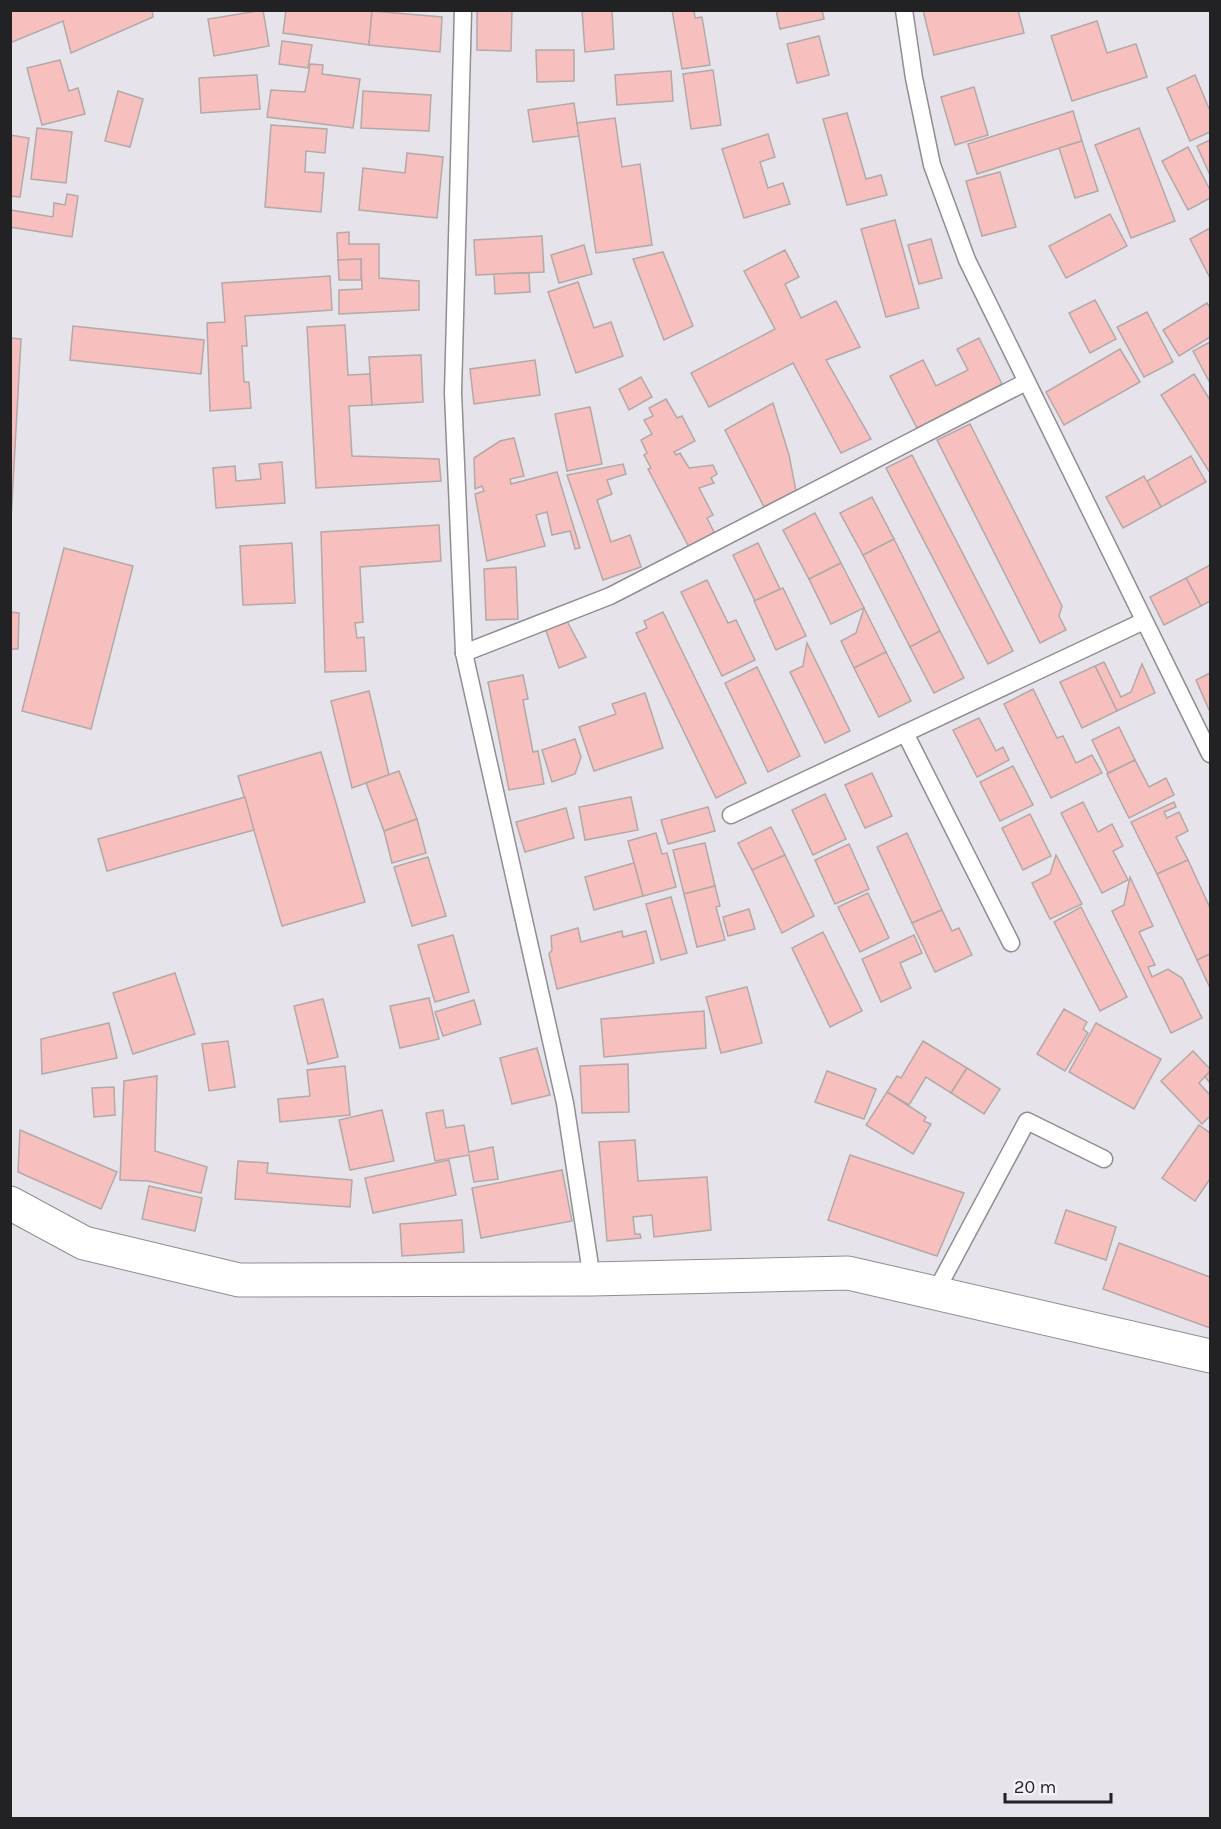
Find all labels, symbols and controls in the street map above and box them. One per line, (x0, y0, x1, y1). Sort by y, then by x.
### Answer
scale bar (1005, 1766, 1112, 1804)
text: 20 m (1014, 1776, 1056, 1798)

